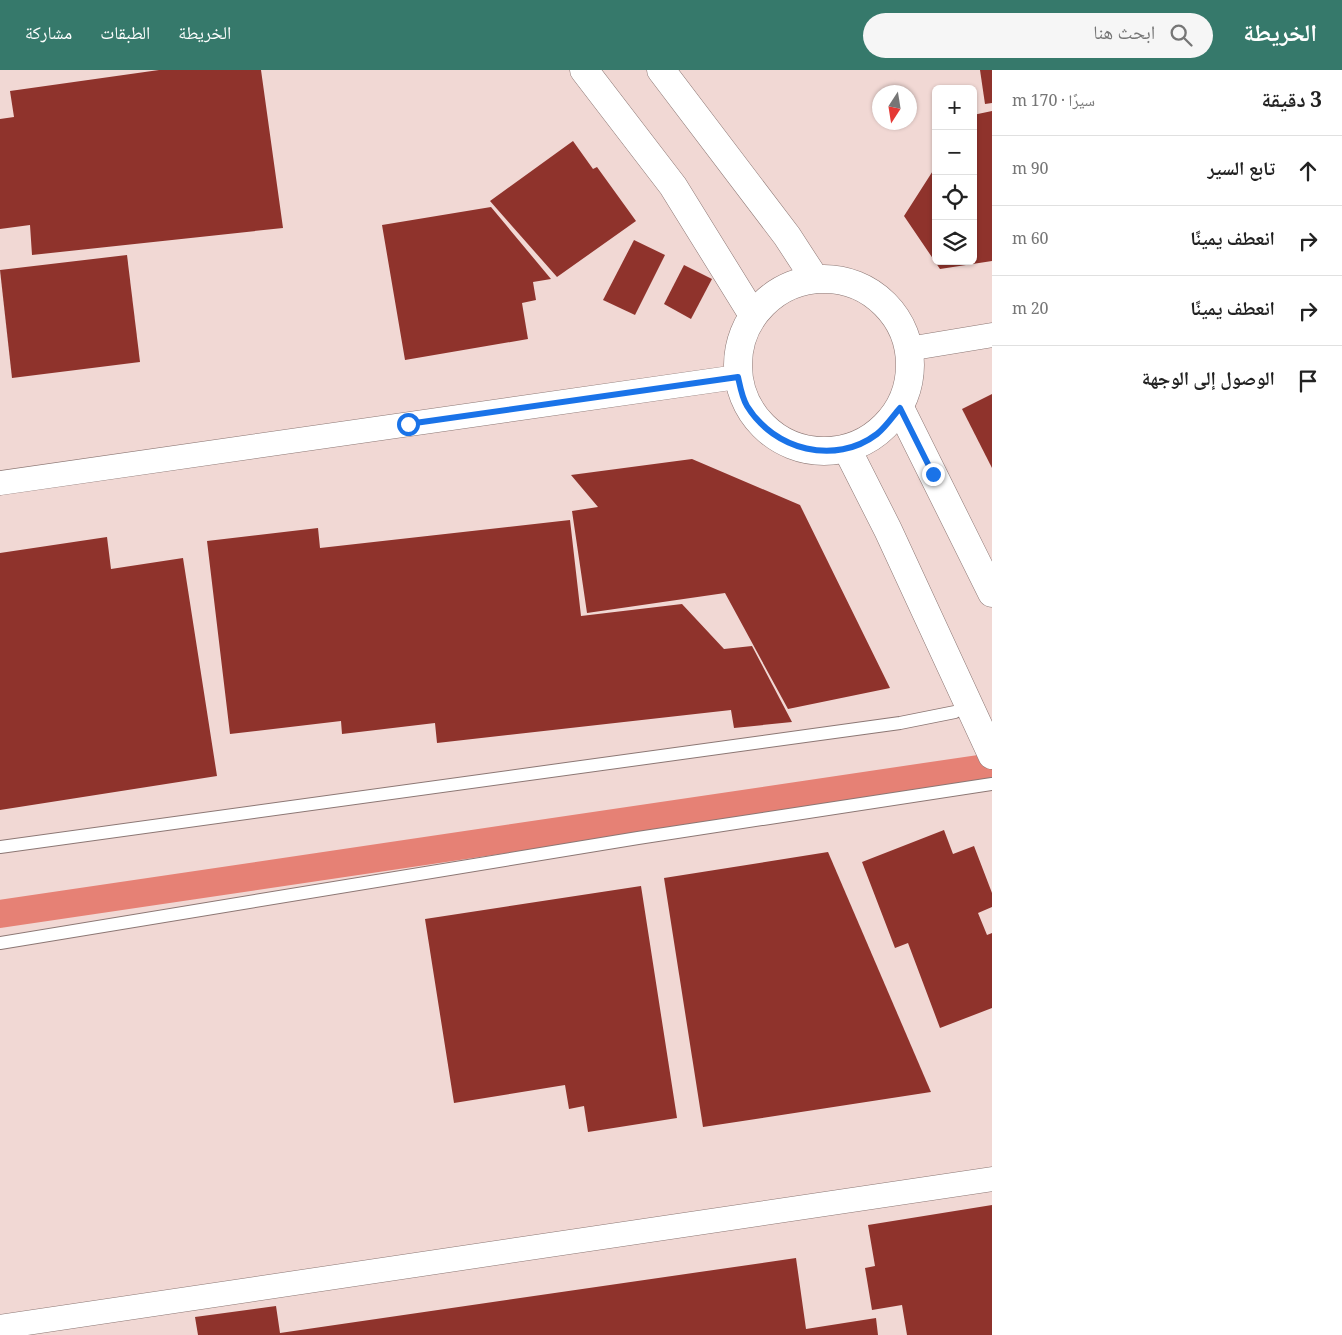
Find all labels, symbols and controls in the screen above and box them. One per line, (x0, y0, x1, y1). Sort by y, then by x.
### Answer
search box (863, 13, 1213, 58)
text: الخريطة (1243, 15, 1317, 56)
text: ابحث هنا (1093, 19, 1155, 51)
text: مشاركة (25, 20, 72, 50)
text: الطبقات (100, 20, 150, 50)
text: الخريطة (178, 20, 231, 50)
icon: search (1167, 21, 1195, 49)
north arrow (872, 85, 917, 130)
map controls (932, 85, 977, 265)
button: + (932, 85, 977, 130)
text: 3 دقيقة (1262, 85, 1322, 120)
text: سيرًا · 170 m (1012, 89, 1095, 116)
button: − (932, 130, 977, 175)
text: تابع السير (1207, 155, 1275, 187)
text: 90 m (1012, 157, 1049, 184)
icon: ahead (1294, 157, 1322, 185)
button: locate (932, 175, 977, 220)
button: layers (932, 220, 977, 265)
text: انعطف يمينًا (1190, 225, 1275, 257)
text: 60 m (1012, 227, 1049, 254)
icon: right (1294, 227, 1322, 255)
text: انعطف يمينًا (1190, 295, 1275, 327)
text: 20 m (1012, 297, 1049, 324)
icon: right (1294, 297, 1322, 325)
text: الوصول إلى الوجهة (1142, 365, 1275, 397)
icon: arrive (1294, 367, 1322, 395)
route start (397, 413, 420, 436)
route end (922, 463, 945, 486)

